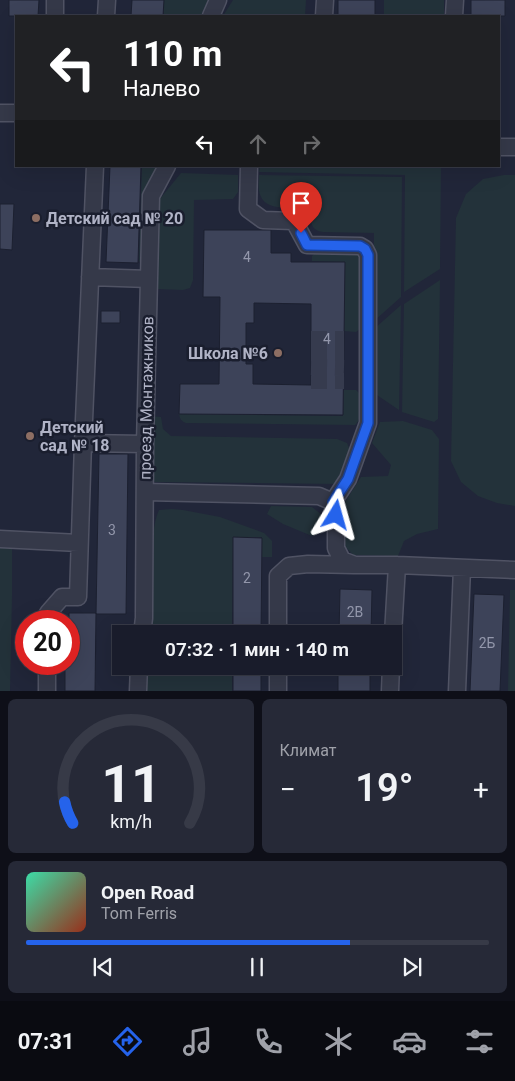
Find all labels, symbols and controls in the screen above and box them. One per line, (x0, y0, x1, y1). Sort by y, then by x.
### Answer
text: 110 m (123, 34, 222, 75)
icon: left (40, 35, 105, 100)
text: Налево (123, 76, 200, 101)
icon: left (191, 130, 219, 158)
icon: ahead (244, 130, 272, 158)
icon: right (297, 130, 325, 158)
pin (280, 182, 322, 233)
icon: arrive (287, 189, 315, 217)
place label: Детский сад № 20 (46, 209, 183, 228)
marker: Детский сад № 20 (30, 212, 42, 224)
house number: 4 (243, 249, 251, 265)
street label: проезд Монтажников (136, 316, 157, 480)
house number: 4 (323, 331, 331, 347)
place label: Школа №6 (188, 344, 268, 363)
marker: Школа №6 (272, 347, 284, 359)
place label: Детский сад № 18 (40, 418, 110, 455)
marker: Детский сад № 18 (24, 430, 36, 442)
position arrow (309, 488, 361, 540)
house number: 3 (108, 522, 116, 538)
house number: 2 (243, 570, 251, 586)
house number: 2В (347, 604, 363, 620)
speed limit sign: 20 (15, 610, 80, 675)
house number: 2Б (479, 635, 496, 651)
text: 07:32 · 1 мин · 140 m (165, 638, 349, 661)
text: Климат (280, 741, 336, 760)
text: 11 (101, 754, 161, 815)
text: 19° (355, 766, 413, 810)
text: − (280, 773, 296, 806)
text: + (473, 773, 489, 806)
text: km/h (110, 811, 152, 832)
text: Open Road (101, 881, 194, 904)
text: Tom Ferris (101, 904, 177, 923)
icon: previous (89, 953, 117, 981)
icon: pause (243, 953, 271, 981)
icon: next (398, 953, 426, 981)
icon: directions (110, 1024, 145, 1059)
icon: music (180, 1024, 215, 1059)
icon: phone (251, 1024, 286, 1059)
icon: climate (321, 1024, 356, 1059)
icon: car (392, 1024, 427, 1059)
icon: filters (462, 1024, 497, 1059)
text: 07:31 (18, 1029, 74, 1054)

